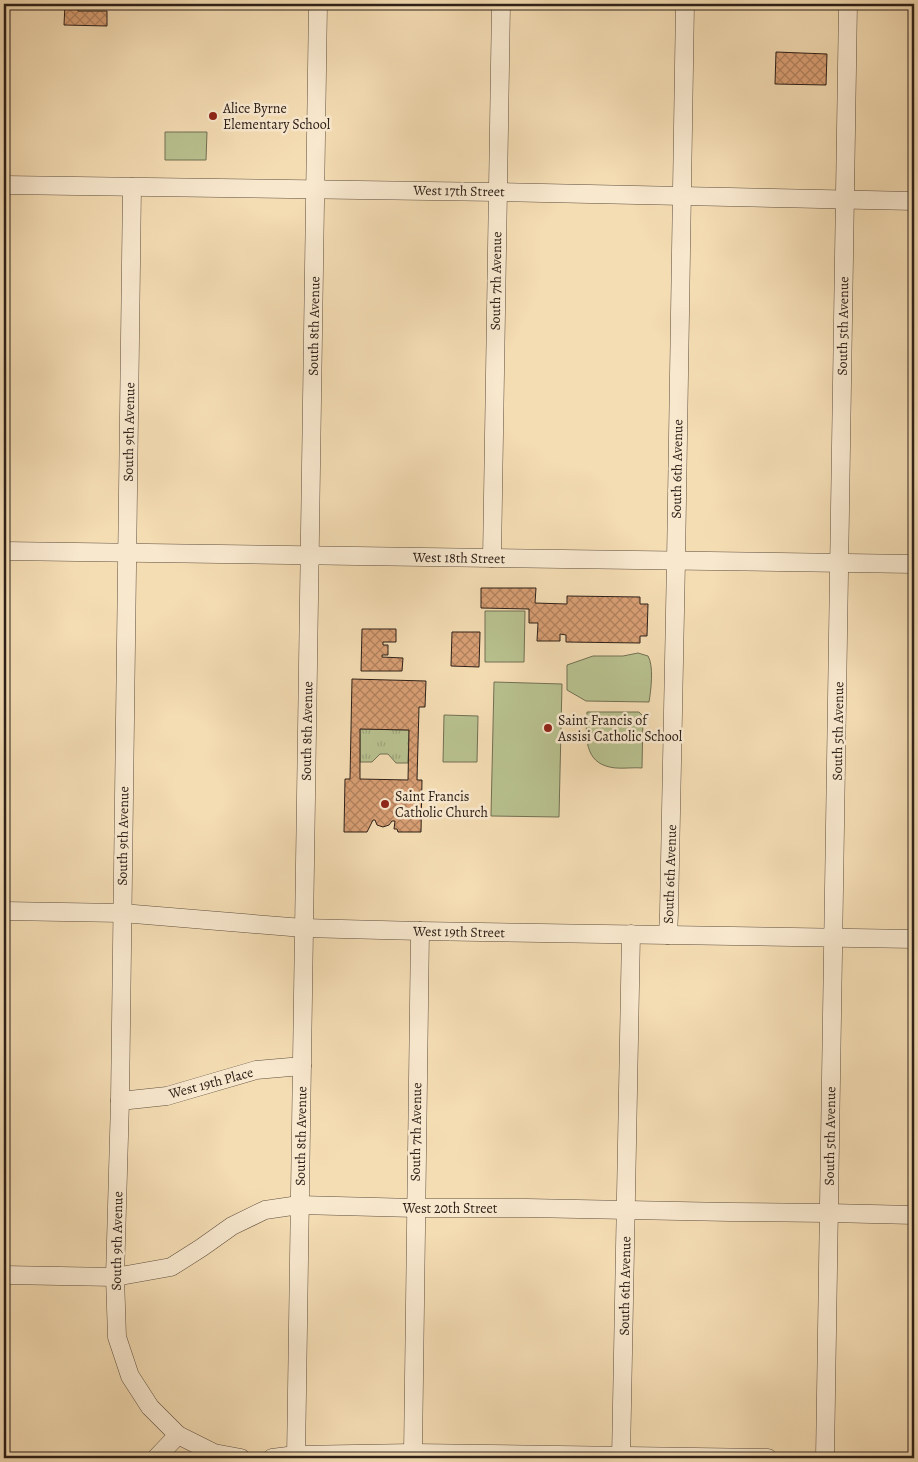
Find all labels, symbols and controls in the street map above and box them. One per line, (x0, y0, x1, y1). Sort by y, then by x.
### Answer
place label: Alice Byrne Elementary School (222, 99, 331, 134)
marker: Alice Byrne Elementary School (207, 110, 219, 122)
street label: West 17th Street (412, 181, 505, 201)
street label: South 7th Avenue (486, 231, 506, 331)
street label: South 8th Avenue (304, 276, 324, 376)
street label: South 5th Avenue (833, 276, 853, 376)
street label: South 9th Avenue (119, 382, 139, 482)
street label: South 6th Avenue (667, 419, 687, 519)
street label: West 18th Street (412, 548, 506, 568)
street label: South 8th Avenue (297, 681, 317, 781)
street label: South 5th Avenue (828, 681, 848, 781)
place label: Saint Francis of Assisi Catholic School (557, 711, 683, 746)
marker: Saint Francis of Assisi Catholic School (542, 722, 554, 734)
street label: South 9th Avenue (113, 786, 133, 886)
place label: Saint Francis Catholic Church (395, 787, 488, 822)
marker: Saint Francis Catholic Church (379, 798, 391, 810)
street label: South 6th Avenue (659, 824, 681, 924)
street label: West 19th Street (412, 922, 505, 942)
street label: West 19th Place (166, 1063, 255, 1104)
street label: South 7th Avenue (406, 1082, 426, 1182)
street label: South 8th Avenue (291, 1086, 311, 1186)
street label: South 5th Avenue (820, 1086, 840, 1186)
street label: South 9th Avenue (107, 1191, 127, 1291)
street label: West 20th Street (402, 1199, 498, 1218)
street label: South 6th Avenue (615, 1236, 635, 1336)

